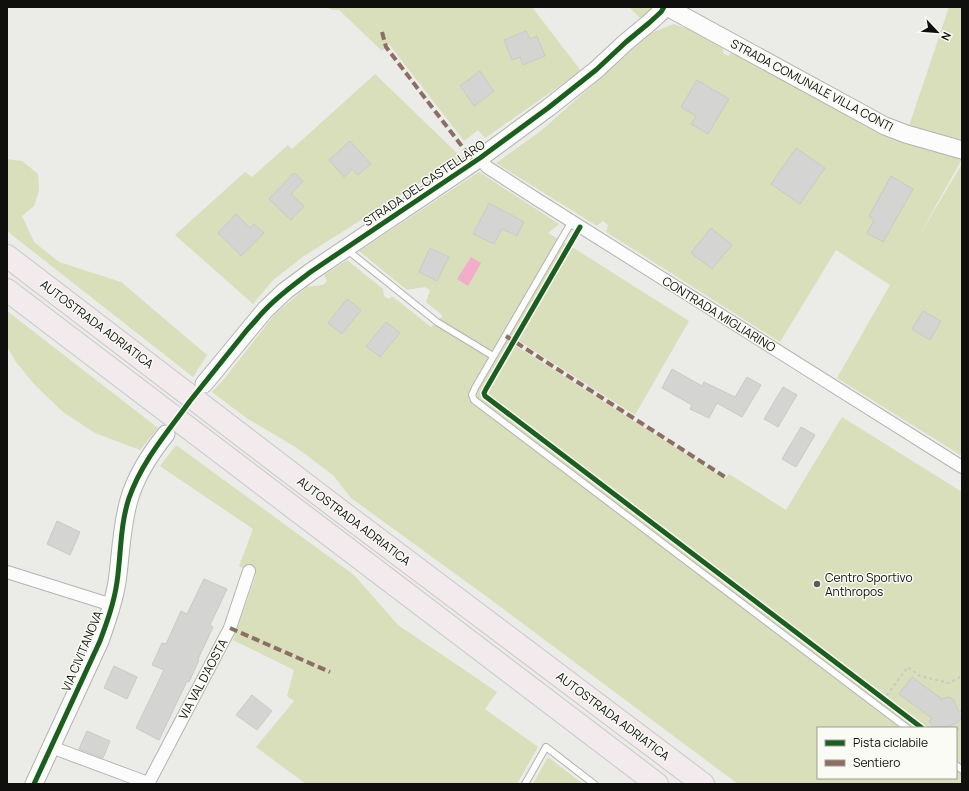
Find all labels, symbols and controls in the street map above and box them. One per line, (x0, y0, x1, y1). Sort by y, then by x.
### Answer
north arrow (917, 12, 957, 52)
text: N (938, 30, 955, 44)
street label: STRADA COMUNALE VILLA CONTI (728, 35, 896, 135)
street label: STRADA DEL CASTELLARO (360, 136, 489, 230)
street label: CONTRADA MIGLIARINO (659, 272, 779, 356)
street label: AUTOSTRADA ADRIATICA (37, 276, 158, 373)
street label: AUTOSTRADA ADRIATICA (294, 473, 415, 570)
place label: Centro Sportivo Anthropos (825, 569, 913, 600)
marker: Centro Sportivo Anthropos (812, 579, 822, 589)
street label: VIA CIVITANOVA (57, 607, 107, 694)
street label: VIA VAL D'AOSTA (175, 635, 232, 722)
street label: AUTOSTRADA ADRIATICA (553, 668, 674, 765)
legend (817, 727, 957, 779)
text: Pista ciclabile (853, 734, 928, 751)
text: Sentiero (853, 754, 900, 771)

